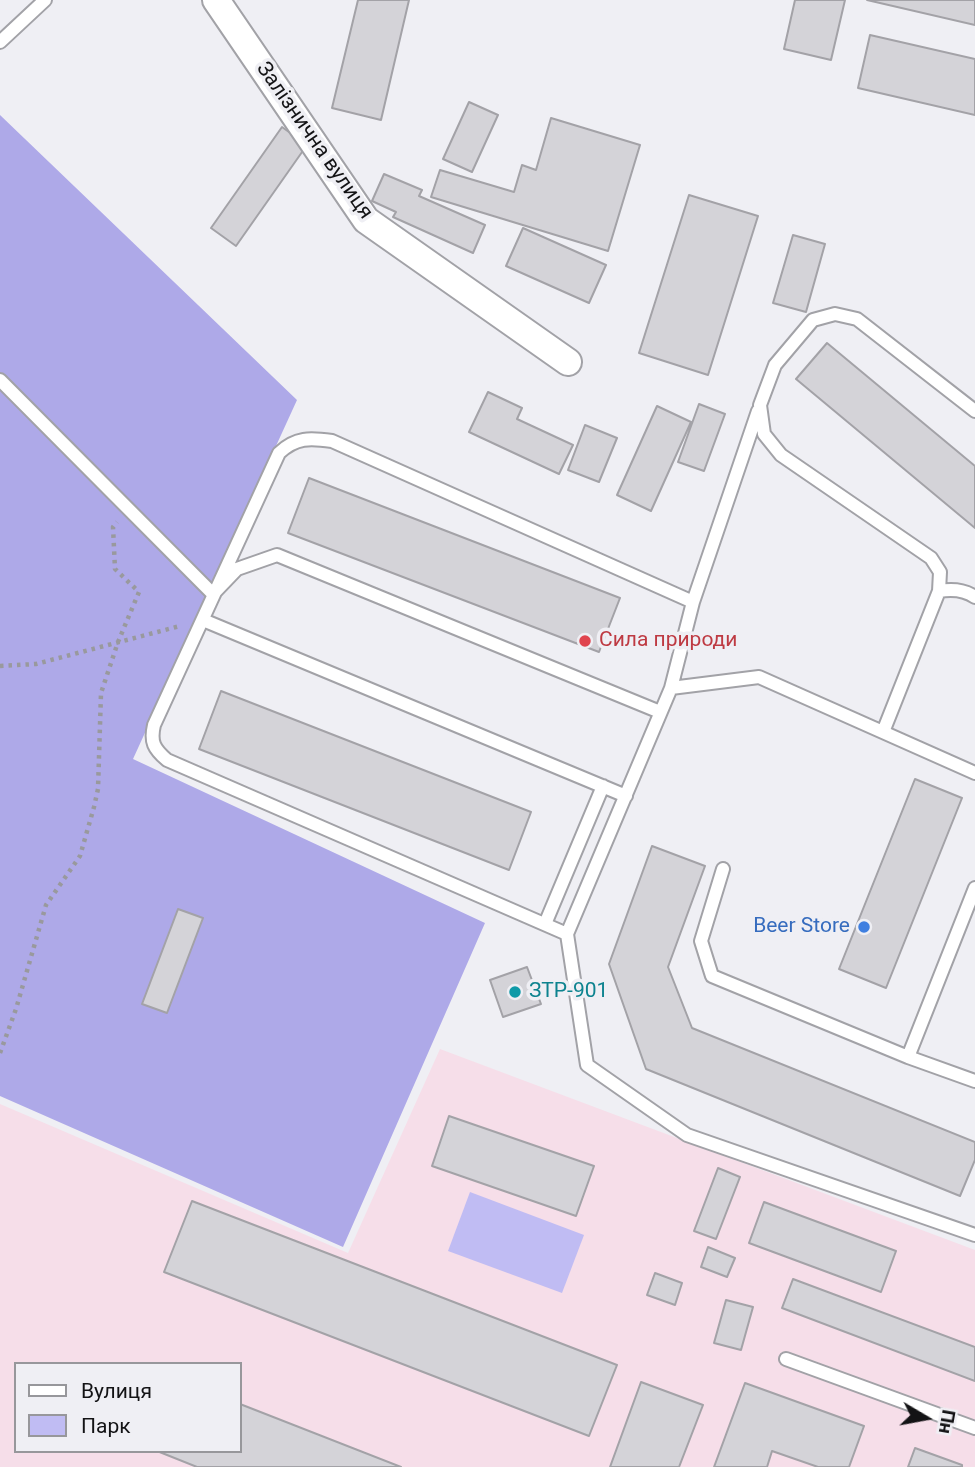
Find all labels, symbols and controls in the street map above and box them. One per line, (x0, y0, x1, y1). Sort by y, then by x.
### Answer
street label: Залізнична вулиця (250, 58, 378, 224)
place label: Сила природи (599, 628, 737, 654)
marker: Сила природи (577, 633, 593, 649)
place label: Beer Store (753, 914, 850, 940)
marker: Beer Store (856, 919, 872, 935)
place label: ЗТР-901 (529, 979, 608, 1005)
marker: ЗТР-901 (507, 984, 523, 1000)
legend (14, 1362, 242, 1453)
text: Вулиця (81, 1379, 152, 1403)
north arrow (891, 1383, 961, 1453)
text: Пн (934, 1408, 961, 1436)
text: Парк (81, 1414, 131, 1438)

